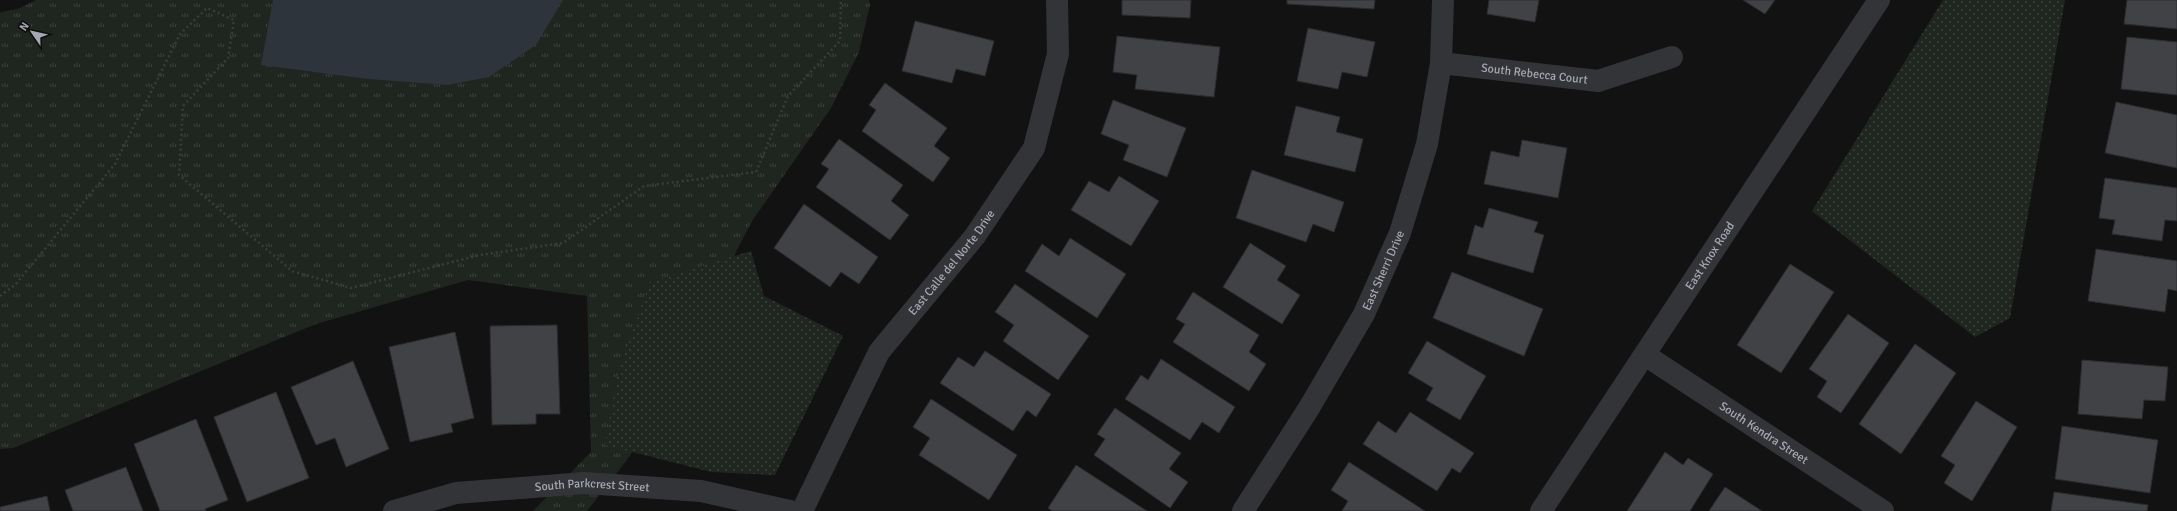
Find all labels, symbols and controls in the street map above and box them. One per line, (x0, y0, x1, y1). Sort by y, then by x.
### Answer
north arrow (12, 12, 52, 52)
text: N (17, 20, 32, 33)
street label: South Rebecca Court (1480, 61, 1588, 88)
street label: East Calle del Norte Drive (905, 207, 998, 319)
street label: East Knox Road (1682, 219, 1738, 293)
street label: East Sherri Drive (1360, 228, 1408, 313)
street label: South Kendra Street (1716, 399, 1811, 468)
street label: South Parkcrest Street (534, 476, 650, 495)

